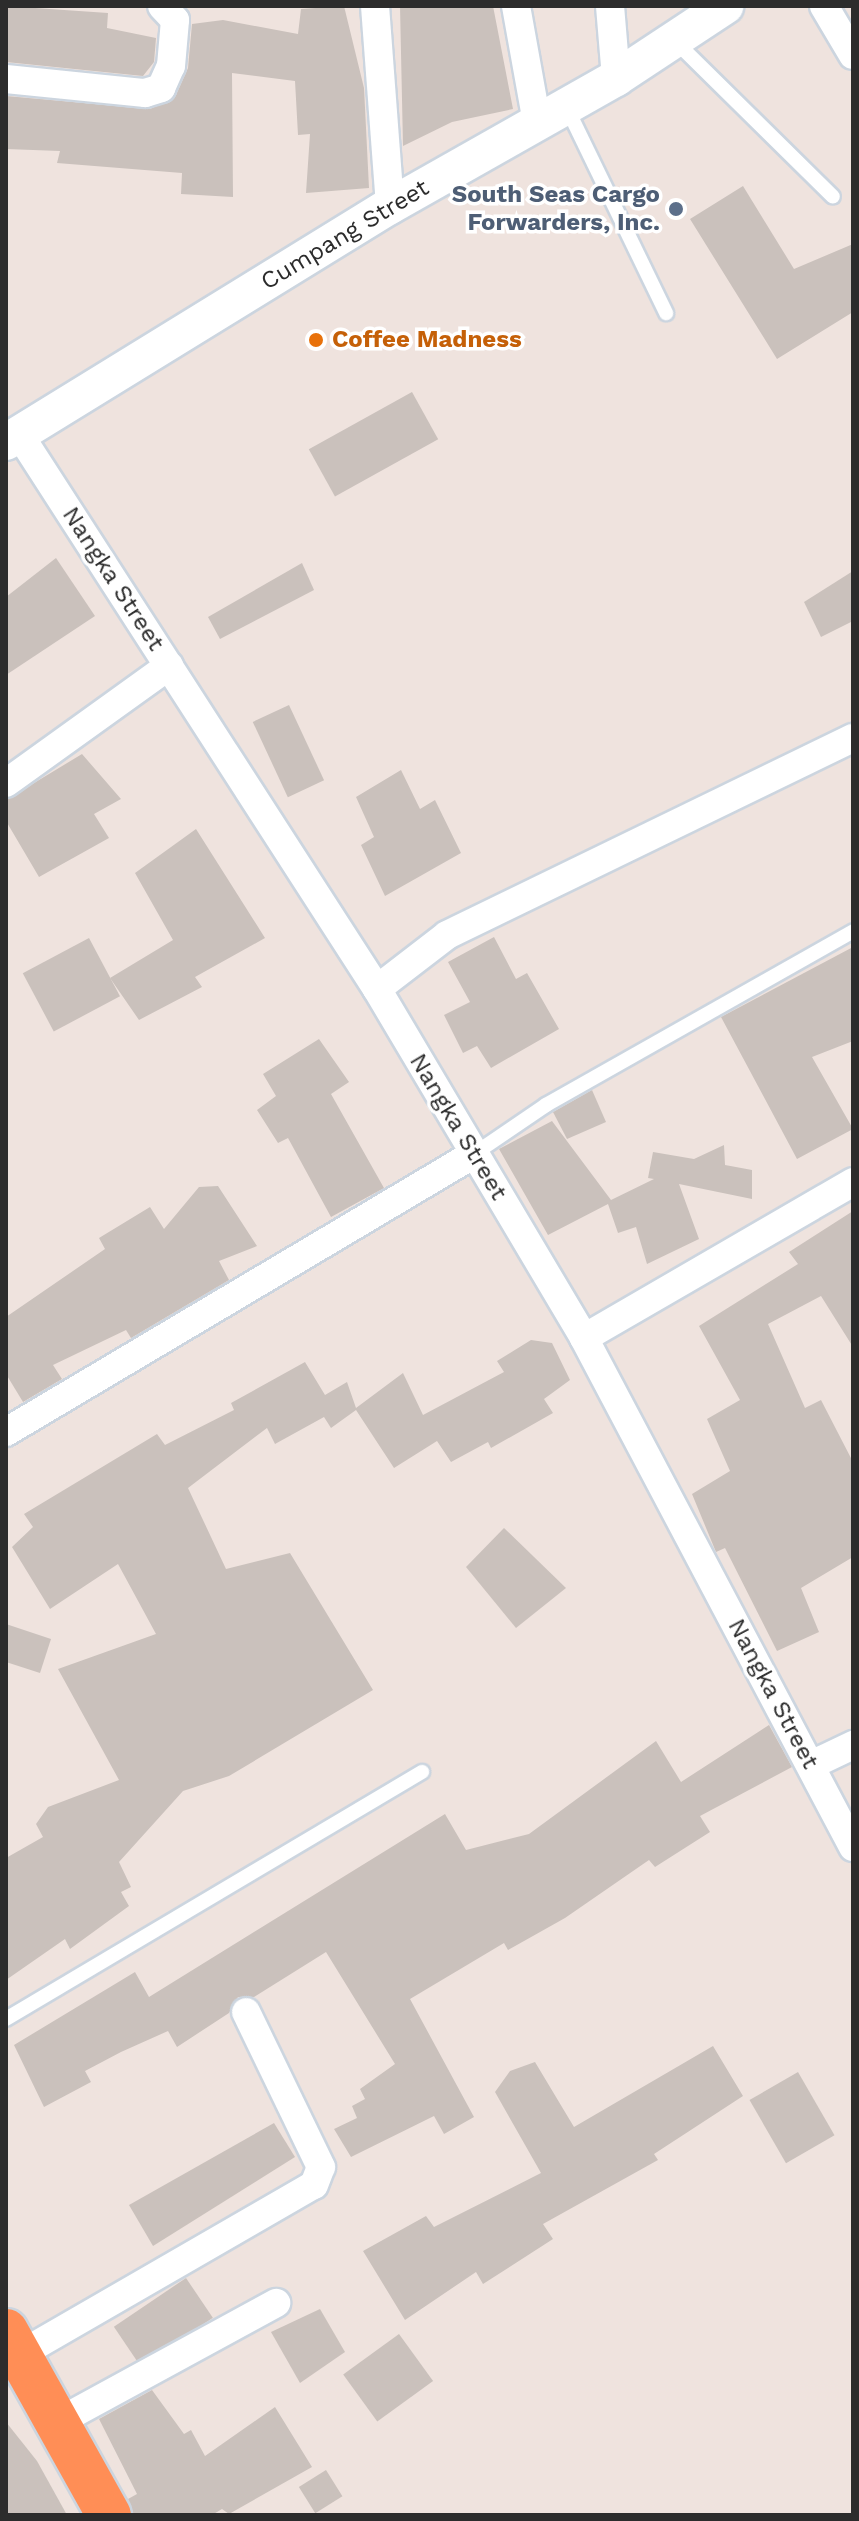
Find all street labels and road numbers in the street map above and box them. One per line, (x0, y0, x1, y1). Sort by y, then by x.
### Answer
street label: Cumpang Street (256, 174, 434, 296)
street label: Nangka Street (56, 502, 170, 656)
street label: Nangka Street (403, 1048, 513, 1206)
street label: Nangka Street (721, 1614, 825, 1774)

